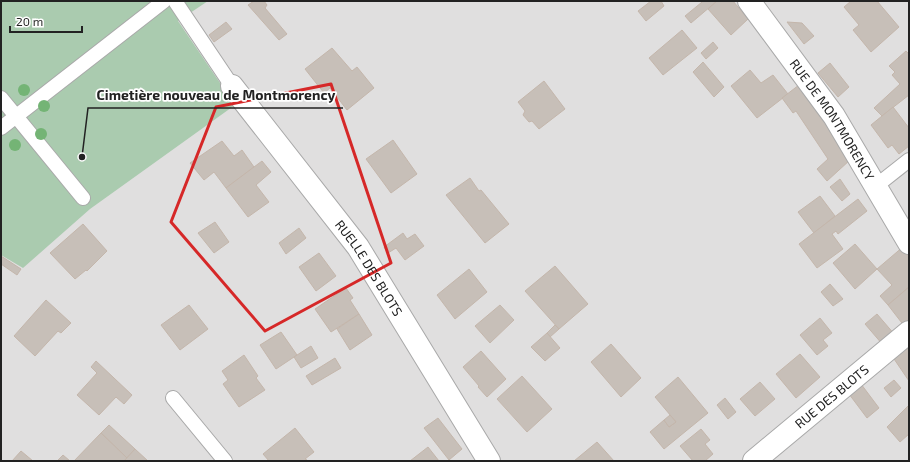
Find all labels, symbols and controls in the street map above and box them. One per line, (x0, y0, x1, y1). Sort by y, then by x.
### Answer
scale bar (10, 8, 82, 34)
text: 20 m (16, 14, 43, 28)
street label: RUE DE MONTMORENCY (787, 56, 878, 183)
callout: Cimetière nouveau de Montmorency (88, 82, 343, 108)
text: Cimetière nouveau de Montmorency (97, 86, 336, 103)
street label: RUELLE DES BLOTS (332, 217, 406, 319)
street label: RUE DES BLOTS (792, 361, 872, 432)

